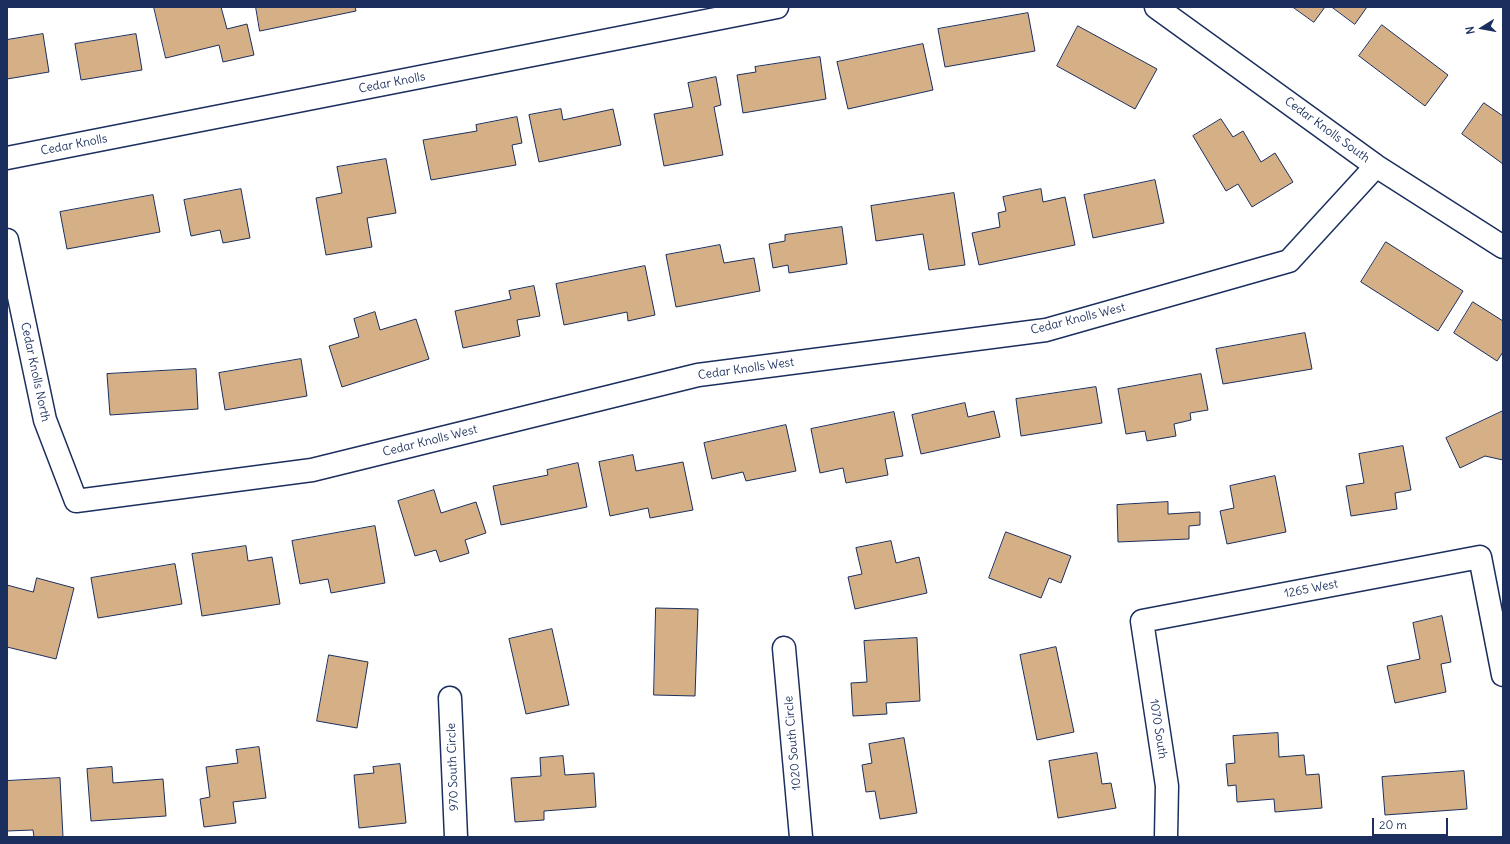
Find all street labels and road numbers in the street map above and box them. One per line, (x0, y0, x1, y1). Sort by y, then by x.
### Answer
street label: Cedar Knolls (357, 69, 427, 97)
street label: Cedar Knolls South (1282, 94, 1372, 166)
street label: Cedar Knolls (39, 131, 109, 159)
street label: Cedar Knolls West (1029, 300, 1127, 338)
street label: Cedar Knolls North (17, 321, 53, 423)
street label: Cedar Knolls West (697, 355, 795, 383)
street label: Cedar Knolls West (381, 422, 479, 460)
street label: 1265 West (1283, 577, 1339, 601)
street label: 1020 South Circle (782, 695, 804, 791)
street label: 1070 South (1146, 698, 1170, 760)
street label: 970 South Circle (444, 723, 462, 811)

